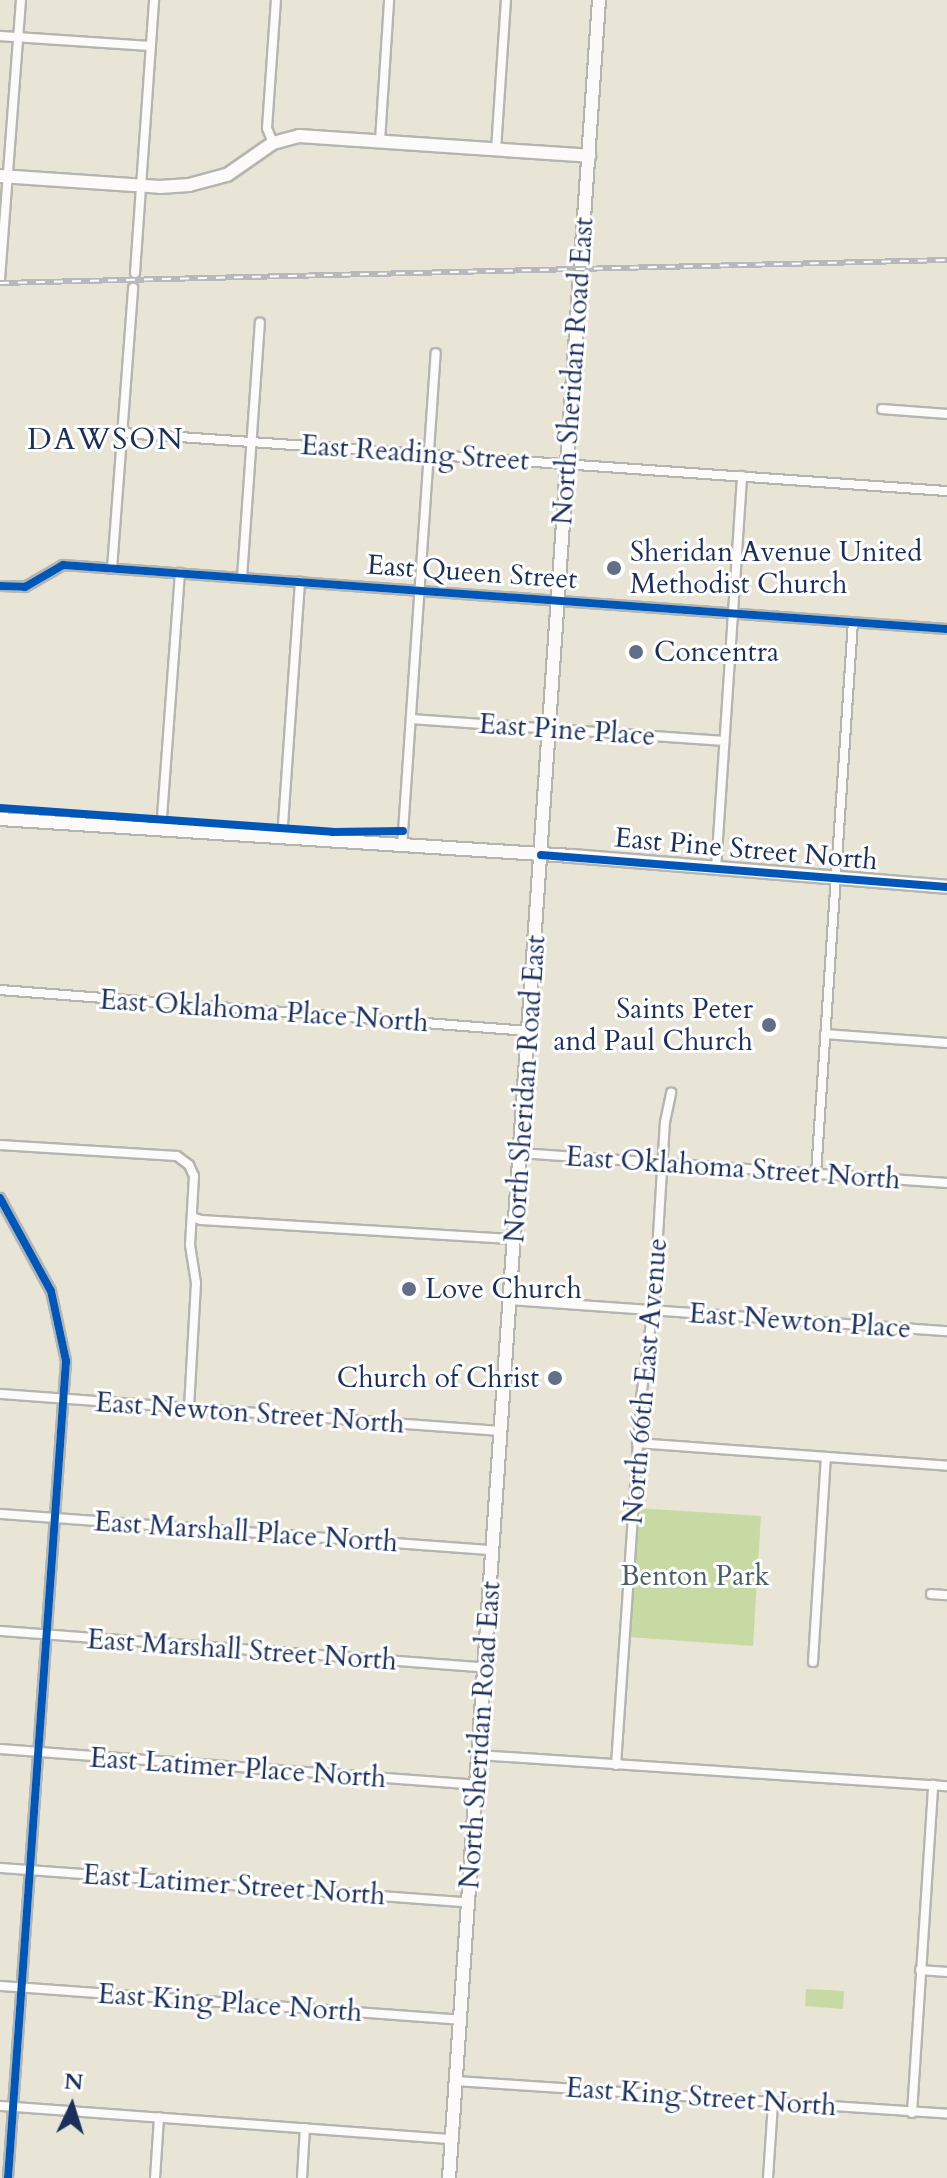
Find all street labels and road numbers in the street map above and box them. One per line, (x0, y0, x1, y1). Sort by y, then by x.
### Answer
street label: North Sheridan Road East (545, 216, 601, 526)
street label: East Reading Street (300, 428, 530, 478)
street label: East Queen Street (366, 548, 578, 596)
street label: East Pine Place (478, 707, 656, 753)
street label: East Pine Street North (613, 821, 879, 877)
street label: North Sheridan Road East (497, 934, 553, 1244)
street label: East Oklahoma Place North (98, 983, 430, 1039)
street label: East Oklahoma Street North (564, 1140, 902, 1196)
street label: North 66th East Avenue (616, 1236, 674, 1526)
street label: East Newton Place (688, 1296, 912, 1346)
street label: East Newton Street North (94, 1385, 406, 1441)
street label: East Marshall Place North (93, 1505, 399, 1559)
street label: North Sheridan Road East (452, 1580, 508, 1890)
street label: East Marshall Street North (86, 1622, 398, 1678)
street label: East Latimer Place North (89, 1741, 387, 1795)
street label: East Latimer Street North (82, 1858, 386, 1912)
street label: East King Place North (97, 1977, 363, 2029)
street label: East King Street North (565, 2071, 837, 2123)

